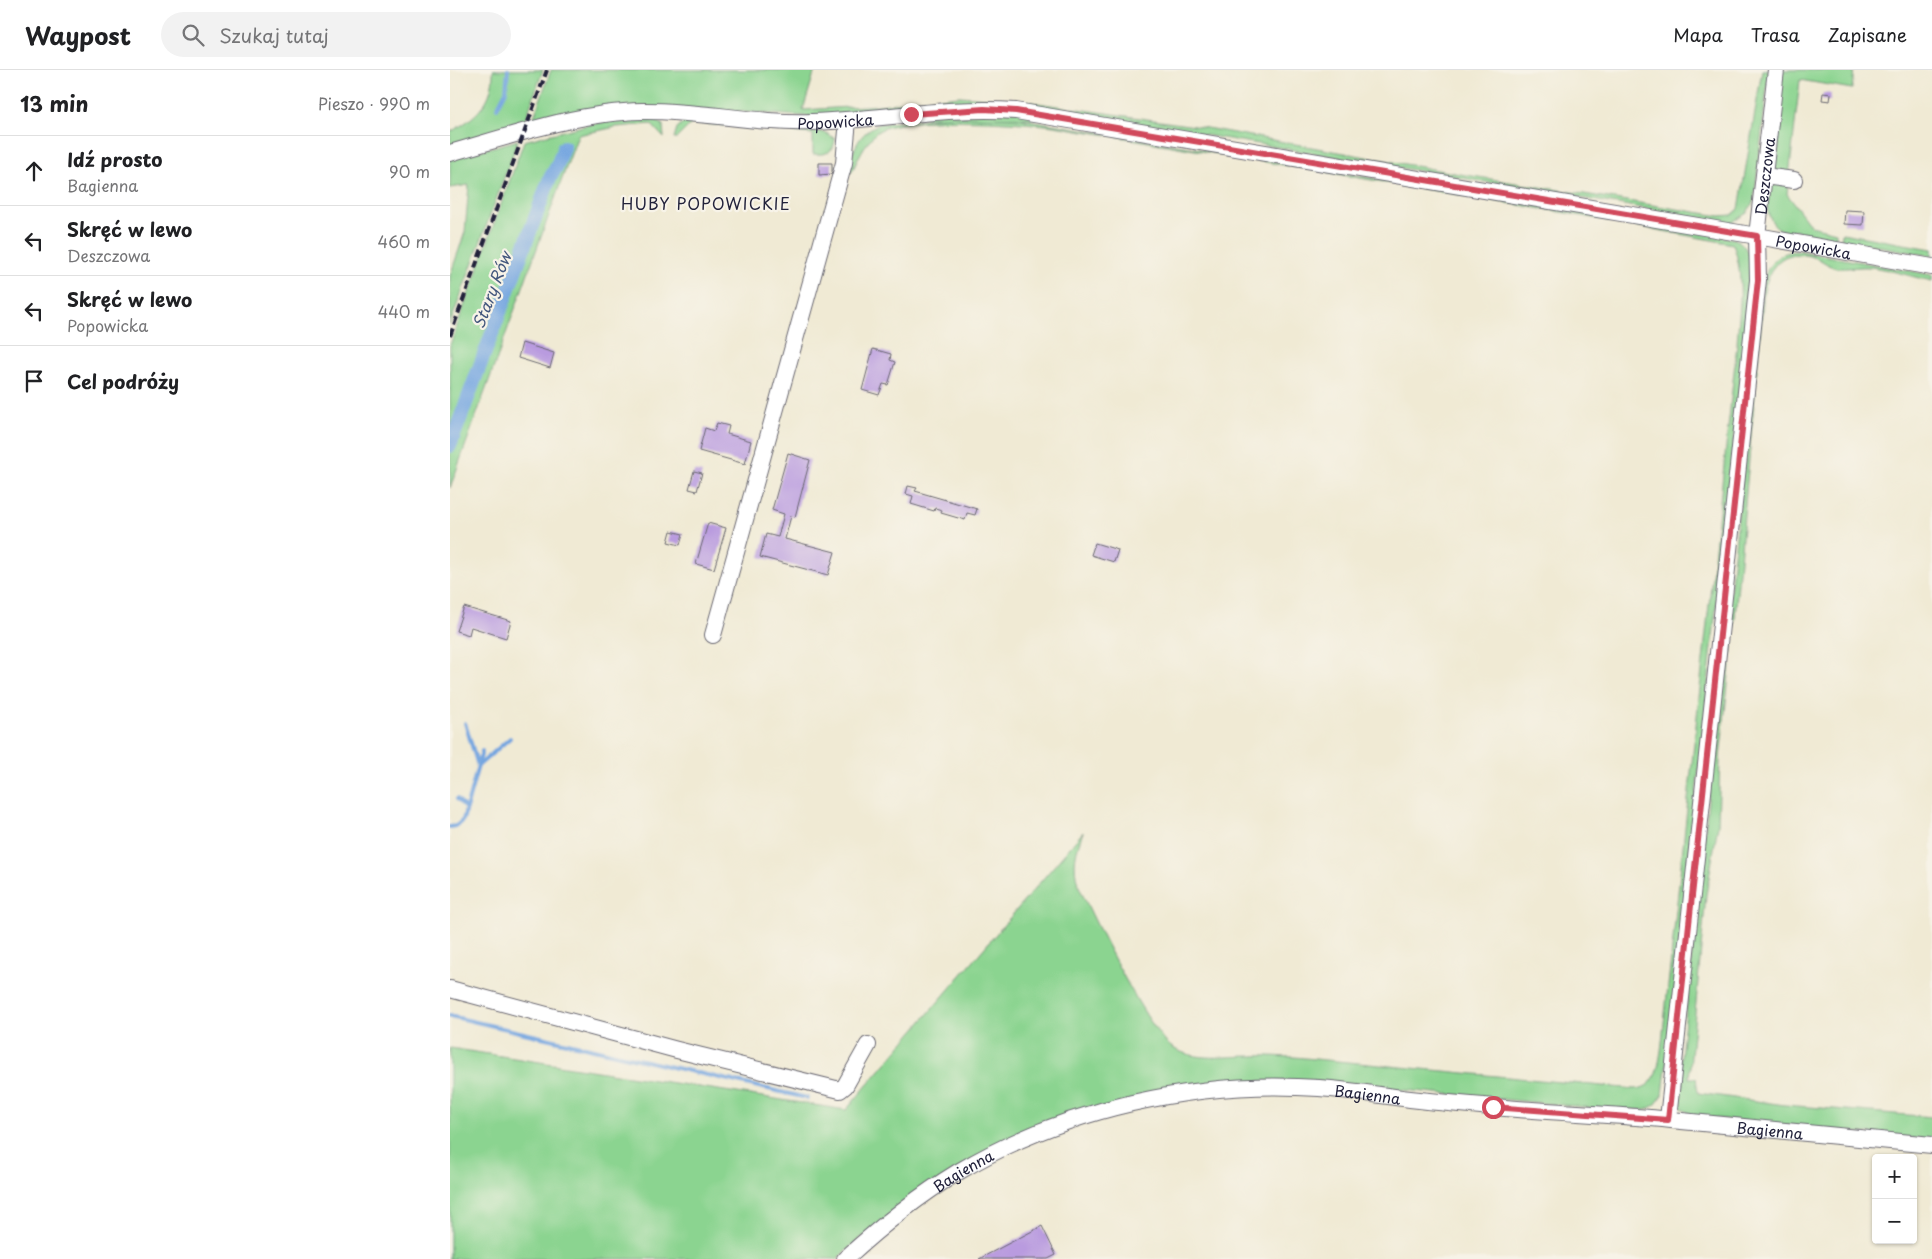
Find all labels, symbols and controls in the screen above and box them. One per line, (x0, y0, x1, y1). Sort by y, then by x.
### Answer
search box (161, 12, 511, 57)
text: Waypost (25, 17, 131, 53)
icon: search (179, 21, 207, 49)
text: Szukaj tutaj (219, 21, 329, 49)
text: Mapa (1673, 21, 1723, 48)
text: Trasa (1751, 21, 1800, 48)
text: Zapisane (1828, 21, 1907, 48)
text: 13 min (20, 87, 88, 119)
text: Pieszo · 990 m (318, 91, 430, 115)
route end (900, 103, 923, 126)
street label: Popowicka (797, 106, 875, 134)
street label: Deszczowa (1748, 135, 1780, 216)
text: Idź prosto (67, 145, 163, 173)
icon: ahead (20, 157, 48, 185)
text: 90 m (389, 159, 430, 183)
text: Bagienna (67, 173, 138, 197)
district label: HUBY POPOWICKIE (621, 191, 791, 215)
text: Skręć w lewo (67, 215, 192, 243)
icon: left (20, 227, 48, 255)
street label: Popowicka (1774, 228, 1854, 264)
text: 460 m (378, 229, 430, 253)
text: Deszczowa (67, 243, 150, 267)
water label: Stary Rów (465, 246, 517, 332)
text: Skręć w lewo (67, 285, 192, 313)
icon: left (20, 297, 48, 325)
text: 440 m (378, 299, 430, 323)
text: Popowicka (67, 313, 148, 337)
icon: arrive (20, 367, 48, 395)
text: Cel podróży (67, 367, 179, 395)
street label: Bagienna (1333, 1078, 1403, 1109)
route start (1482, 1096, 1505, 1119)
street label: Bagienna (1736, 1115, 1805, 1144)
street label: Bagienna (928, 1143, 998, 1197)
map controls (1872, 1154, 1917, 1244)
button: + (1872, 1154, 1917, 1199)
button: − (1872, 1199, 1917, 1244)

